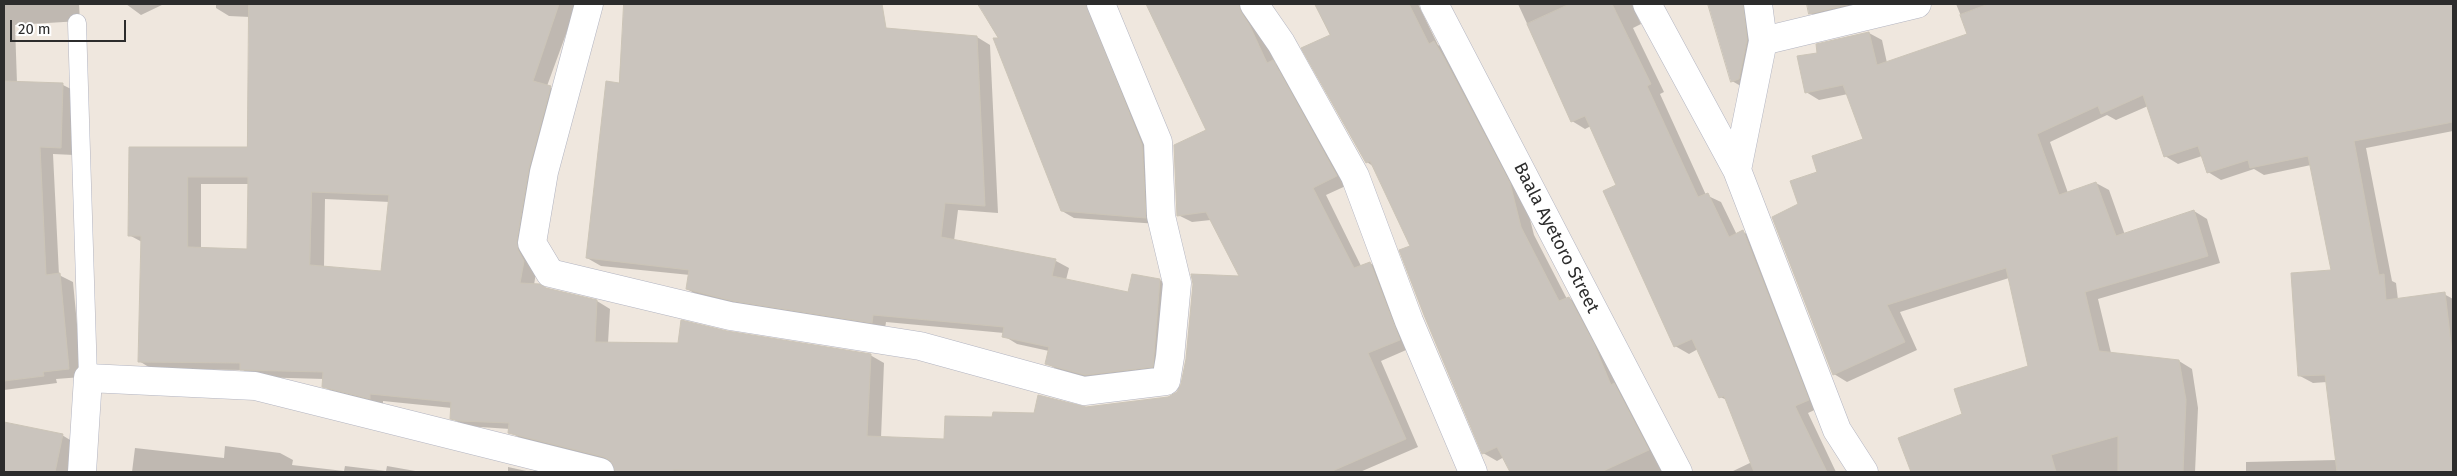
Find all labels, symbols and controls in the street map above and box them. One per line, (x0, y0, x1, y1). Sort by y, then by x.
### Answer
scale bar (12, 10, 129, 42)
text: 20 m (18, 20, 51, 38)
street label: Baala Ayetoro Street (1509, 159, 1603, 317)

